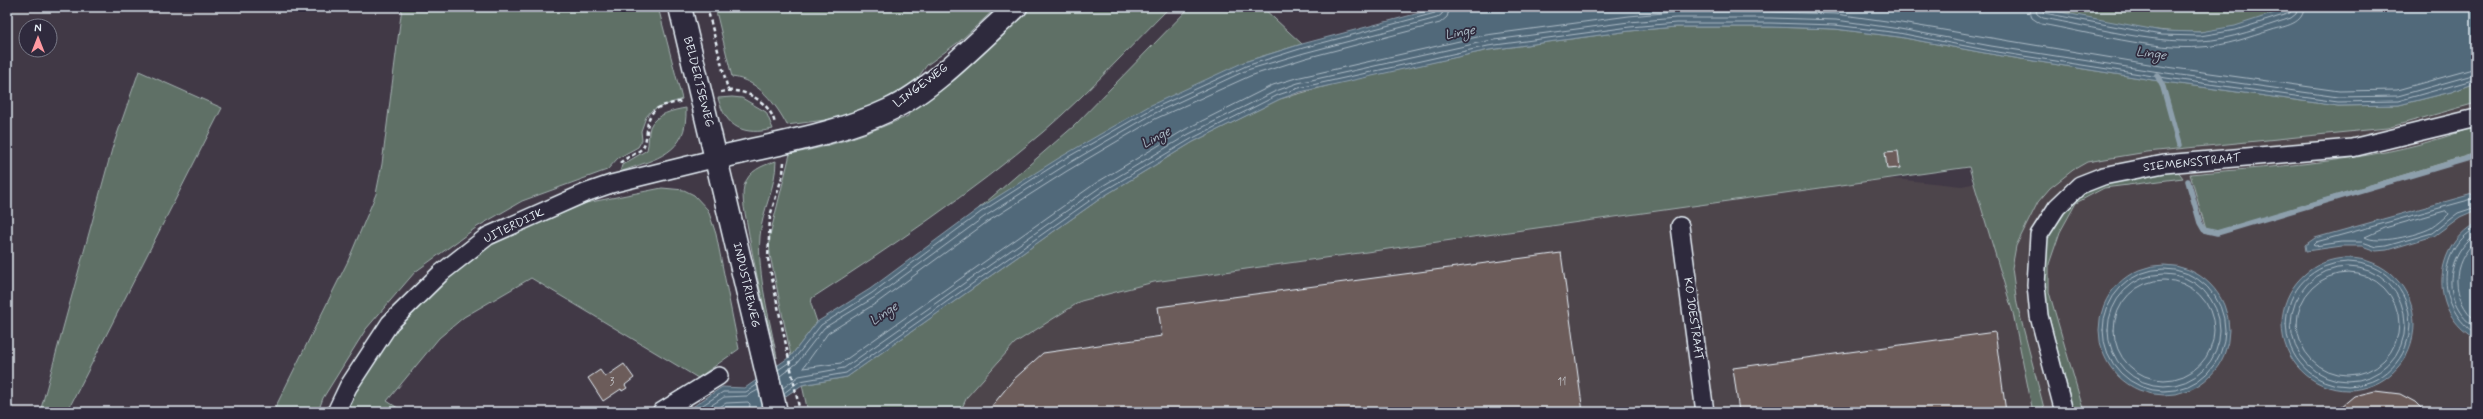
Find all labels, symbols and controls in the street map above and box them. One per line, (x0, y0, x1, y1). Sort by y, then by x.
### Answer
north arrow (18, 18, 58, 58)
text: N (34, 22, 42, 36)
water label: Linge (1443, 22, 1478, 45)
street label: BELDERTSEWEG (679, 35, 717, 129)
water label: Linge (2135, 43, 2168, 66)
street label: LINGEWEG (890, 60, 952, 112)
water label: Linge (1139, 123, 1175, 154)
street label: SIEMENSSTRAAT (2142, 150, 2242, 176)
street label: UITERDIJK (481, 204, 547, 248)
street label: INDUSTRIEWEG (728, 241, 764, 329)
street label: KO JOESTRAAT (1679, 276, 1707, 362)
water label: Linge (867, 298, 903, 330)
house number: 3 (610, 376, 615, 389)
house number: 11 (1558, 376, 1566, 389)

